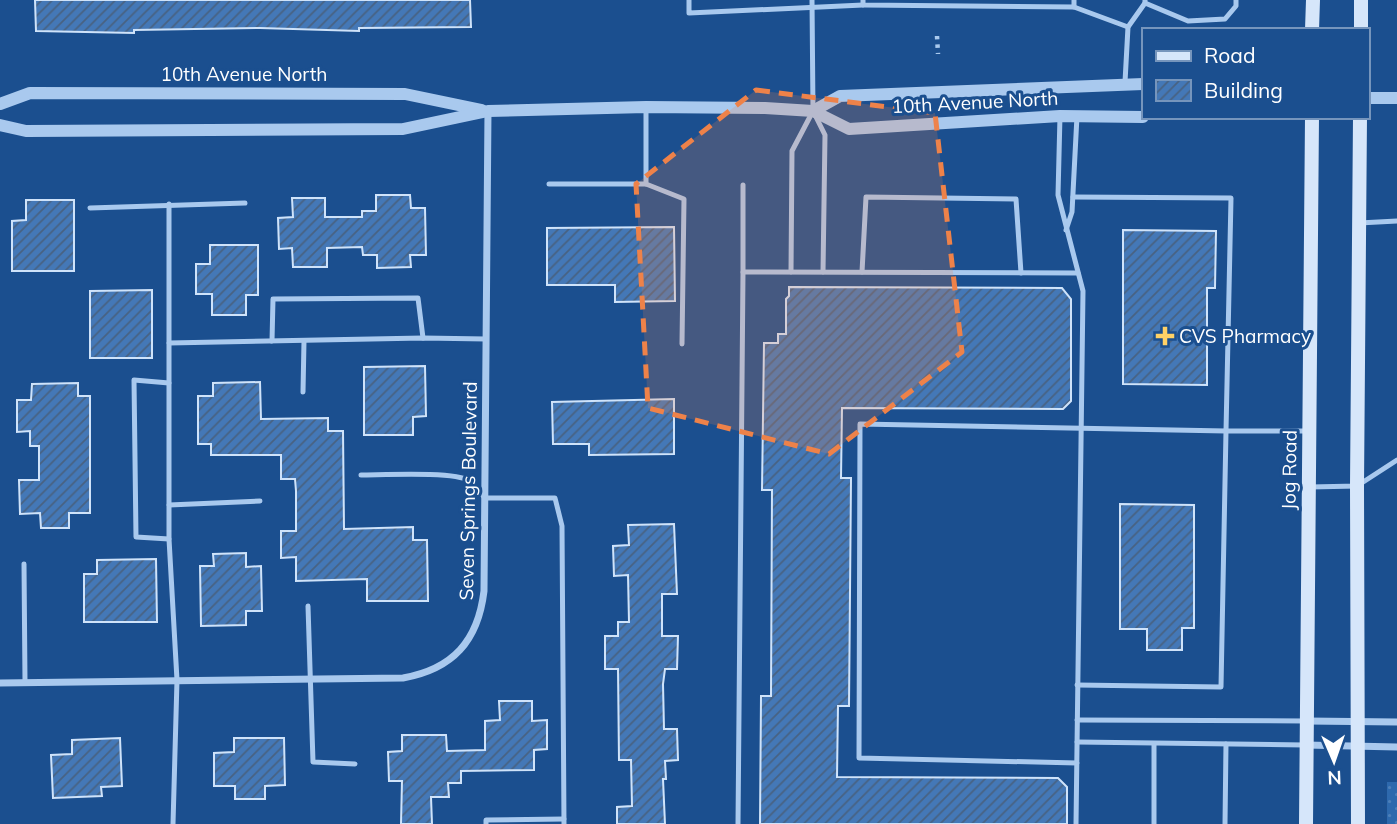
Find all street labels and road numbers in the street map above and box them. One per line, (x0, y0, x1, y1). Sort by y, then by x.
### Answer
street label: 10th Avenue North (161, 62, 327, 86)
street label: 10th Avenue North (891, 86, 1059, 118)
street label: Seven Springs Boulevard (454, 381, 482, 601)
street label: Jog Road (1276, 430, 1302, 510)

